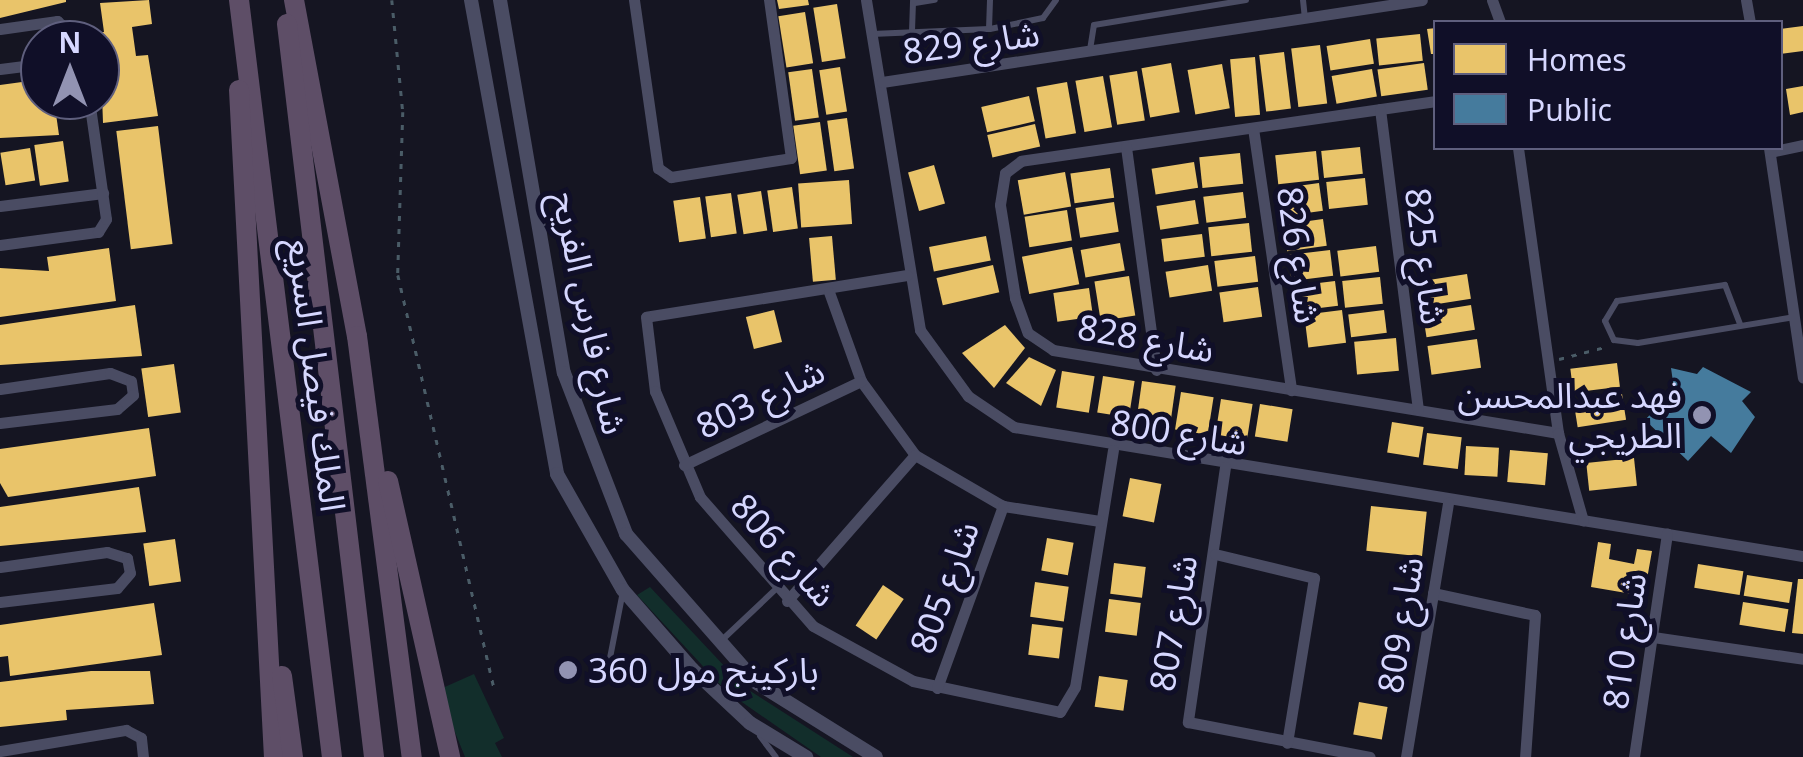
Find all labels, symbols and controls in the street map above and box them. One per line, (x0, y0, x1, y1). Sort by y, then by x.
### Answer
street label: شارع 829 (900, 12, 1042, 72)
north arrow (20, 20, 120, 120)
legend (1433, 20, 1783, 150)
text: N (59, 23, 81, 61)
text: Homes (1527, 39, 1627, 80)
text: Public (1527, 89, 1612, 130)
street label: شارع 826 (1269, 184, 1329, 326)
street label: شارع 825 (1397, 185, 1455, 327)
street label: شارع فارس الفريح (544, 188, 636, 438)
street label: الملك فيصل السريع (279, 236, 355, 514)
street label: شارع 828 (1075, 305, 1217, 371)
street label: شارع 803 (689, 349, 831, 447)
place label: فهد عبدالمحسن الطريجي (1457, 374, 1682, 456)
street label: شارع 800 (1108, 401, 1250, 463)
marker: فهد عبدالمحسن الطريجي (1691, 404, 1713, 426)
street label: شارع 806 (722, 485, 846, 615)
street label: شارع 805 (901, 515, 987, 659)
street label: شارع 807 (1140, 552, 1206, 694)
street label: شارع 809 (1369, 554, 1431, 696)
street label: شارع 810 (1594, 570, 1654, 712)
place label: باركينج مول 360 (588, 649, 819, 691)
marker: باركينج مول 360 (557, 659, 579, 681)

